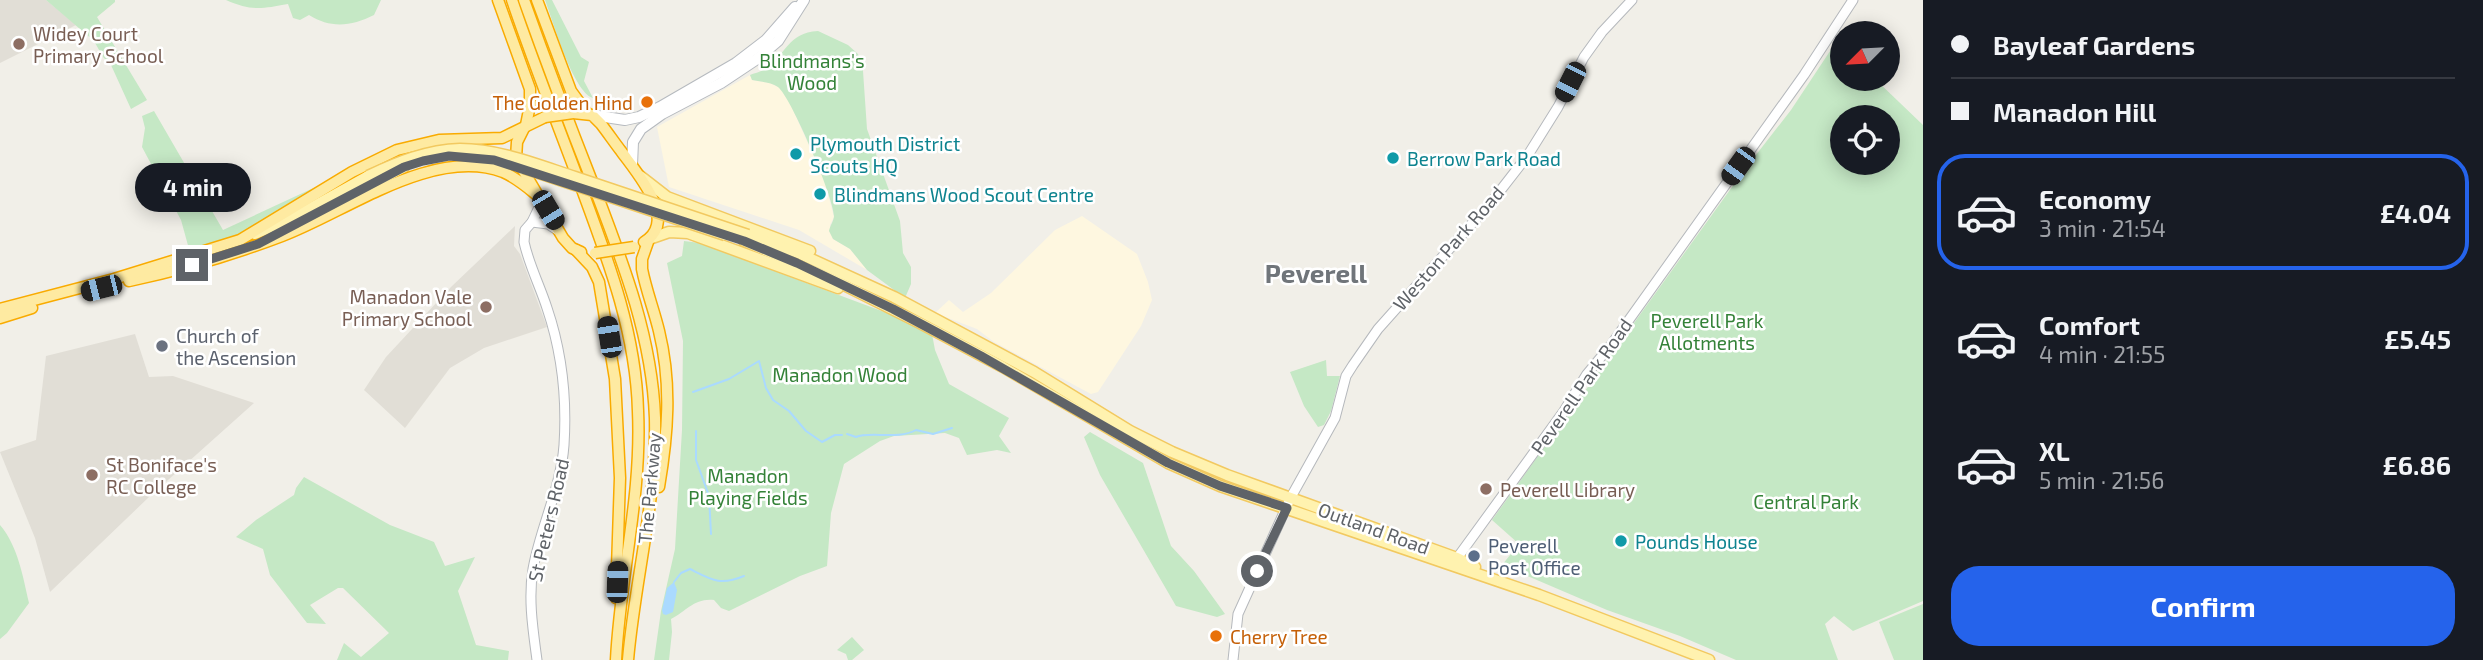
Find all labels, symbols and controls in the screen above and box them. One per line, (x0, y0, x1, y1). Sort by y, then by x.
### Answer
north arrow (1830, 21, 1900, 91)
map controls (1830, 21, 1900, 175)
place label: Widey Court Primary School (33, 22, 164, 67)
text: Bayleaf Gardens (1993, 29, 2195, 60)
marker: Widey Court Primary School (11, 36, 27, 52)
park label: Blindmans's Wood (759, 49, 865, 94)
car (1552, 59, 1589, 105)
place label: The Golden Hind (492, 91, 633, 114)
marker: The Golden Hind (639, 94, 655, 110)
text: Manadon Hill (1993, 96, 2156, 127)
button: locate (1830, 105, 1900, 175)
place label: Plymouth District Scouts HQ (810, 132, 960, 177)
car (1718, 143, 1759, 189)
marker: Plymouth District Scouts HQ (788, 146, 804, 162)
place label: Berrow Park Road (1407, 147, 1561, 170)
marker: Berrow Park Road (1385, 150, 1401, 166)
callout: 4 min (134, 163, 250, 212)
text: 4 min (163, 173, 223, 201)
street label: Weston Park Road (1388, 181, 1508, 315)
icon: car (1955, 181, 2018, 244)
place label: Blindmans Wood Scout Centre (834, 183, 1094, 206)
text: Economy (2039, 183, 2151, 214)
marker: Blindmans Wood Scout Centre (812, 186, 828, 202)
car (529, 187, 568, 233)
text: £4.04 (2380, 197, 2451, 228)
text: 3 min · 21:54 (2039, 214, 2166, 242)
route end (176, 249, 208, 281)
district label: Peverell (1265, 257, 1368, 288)
car (79, 273, 124, 303)
place label: Manadon Vale Primary School (342, 285, 472, 330)
marker: Manadon Vale Primary School (478, 299, 494, 315)
icon: car (1955, 307, 2018, 370)
park label: Peverell Park Allotments (1651, 309, 1764, 354)
text: Comfort (2039, 309, 2140, 340)
street label: Peverell Park Road (1525, 314, 1637, 458)
car (596, 315, 623, 359)
text: £5.45 (2384, 323, 2451, 354)
place label: Church of the Ascension (176, 324, 296, 369)
marker: Church of the Ascension (154, 338, 170, 354)
text: 4 min · 21:55 (2039, 340, 2165, 368)
park label: Manadon Wood (772, 363, 908, 386)
street label: The Parkway (633, 431, 665, 545)
icon: car (1955, 433, 2018, 496)
text: XL (2039, 435, 2070, 466)
text: £6.86 (2383, 449, 2451, 480)
place label: St Boniface's RC College (106, 453, 217, 498)
street label: St Peters Road (523, 456, 573, 584)
park label: Manadon Playing Fields (688, 464, 808, 509)
text: 5 min · 21:56 (2039, 466, 2164, 494)
marker: St Boniface's RC College (84, 467, 100, 483)
place label: Peverell Library (1500, 478, 1635, 501)
marker: Peverell Library (1478, 481, 1494, 497)
park label: Central Park (1753, 490, 1859, 513)
street label: Outland Road (1315, 497, 1433, 559)
place label: Pounds House (1635, 530, 1758, 553)
marker: Pounds House (1613, 533, 1629, 549)
place label: Peverell Post Office (1488, 534, 1581, 579)
marker: Peverell Post Office (1466, 548, 1482, 564)
route start (1241, 555, 1273, 587)
car (606, 561, 629, 603)
button: Confirm (1951, 566, 2455, 646)
place label: Cherry Tree (1230, 625, 1328, 648)
marker: Cherry Tree (1208, 628, 1224, 644)

